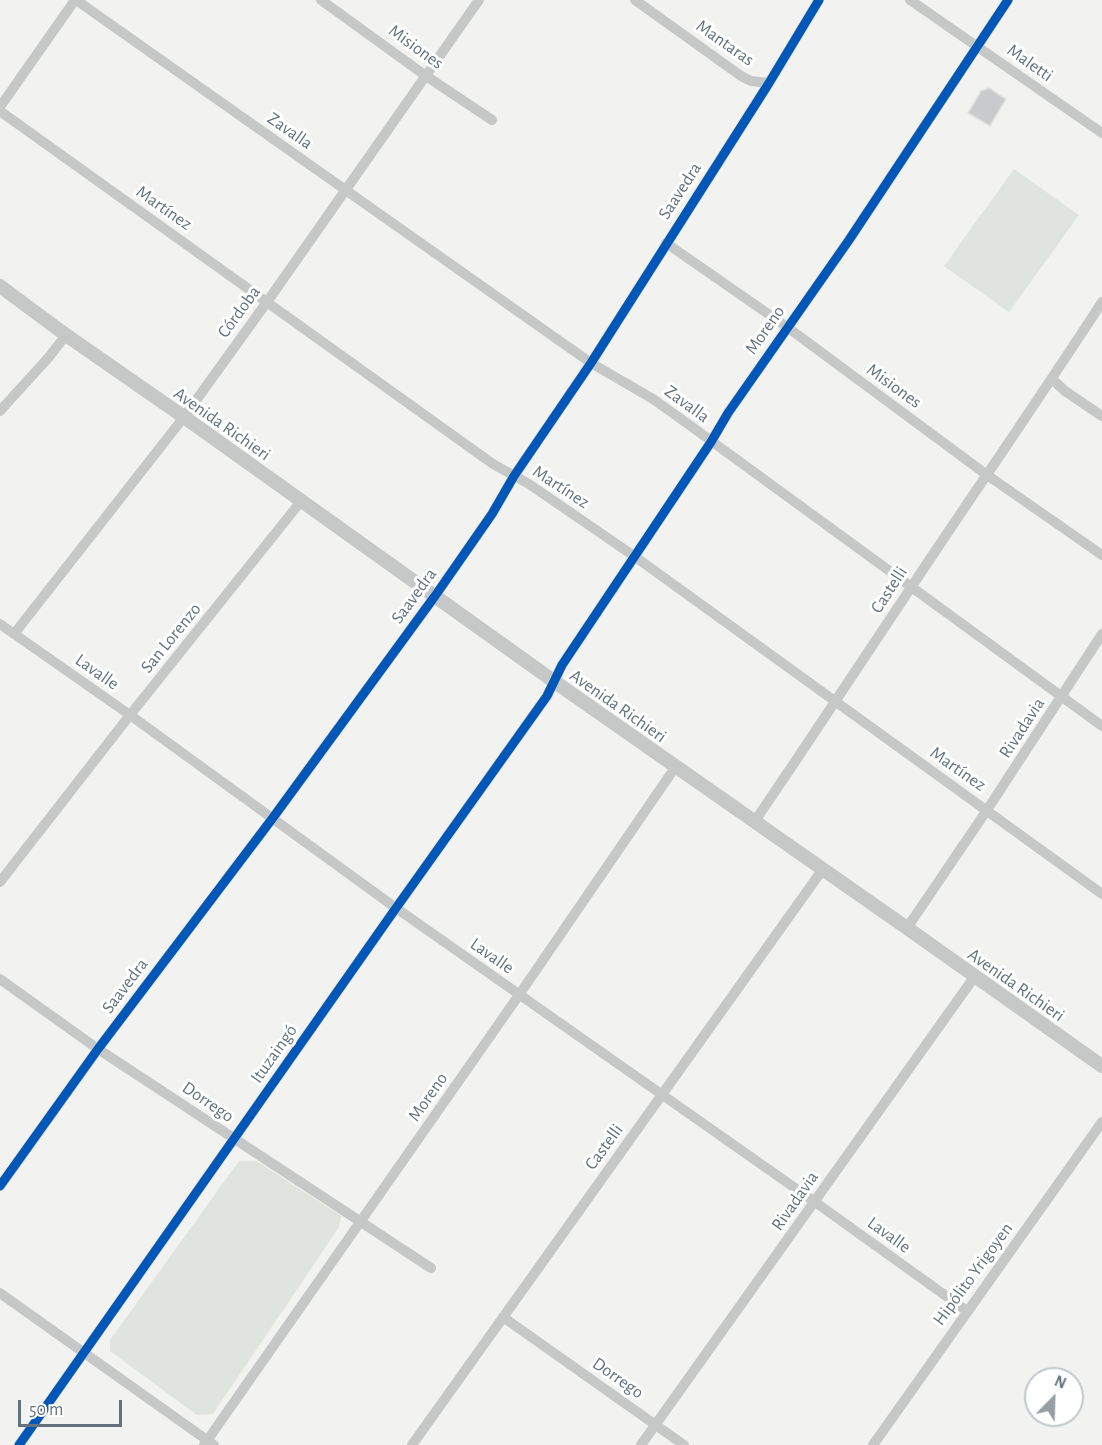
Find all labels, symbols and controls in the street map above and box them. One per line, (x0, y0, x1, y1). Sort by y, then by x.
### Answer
street label: Mantaras (692, 15, 758, 71)
street label: Misiones (384, 20, 448, 74)
street label: Maletti (1003, 40, 1057, 86)
street label: Zavalla (263, 108, 317, 154)
street label: Saavedra (654, 159, 706, 223)
street label: Martínez (132, 181, 196, 235)
street label: Córdoba (213, 282, 265, 342)
street label: Moreno (740, 301, 790, 359)
street label: Misiones (862, 359, 926, 413)
street label: Zavalla (660, 380, 714, 428)
street label: Avenida Richieri (169, 383, 275, 465)
street label: Martínez (529, 461, 593, 513)
street label: Castelli (866, 563, 912, 617)
street label: Saavedra (387, 564, 441, 628)
street label: San Lorenzo (136, 599, 206, 677)
street label: Lavalle (71, 649, 123, 695)
street label: Avenida Richieri (565, 665, 671, 747)
street label: Rivadavia (995, 694, 1049, 762)
street label: Martínez (926, 742, 990, 796)
street label: Lavalle (466, 933, 518, 979)
street label: Avenida Richieri (963, 944, 1069, 1026)
street label: Saavedra (97, 954, 153, 1018)
street label: Ituzaingó (246, 1021, 302, 1087)
street label: Moreno (403, 1068, 453, 1126)
street label: Dorrego (178, 1077, 238, 1127)
street label: Castelli (580, 1120, 628, 1174)
street label: Rivadavia (767, 1167, 823, 1235)
street label: Lavalle (863, 1212, 915, 1258)
street label: Hipólito Yrigoyen (929, 1218, 1017, 1330)
street label: Dorrego (588, 1353, 648, 1403)
north arrow (1024, 1367, 1084, 1427)
text: N (1052, 1373, 1068, 1392)
scale bar (21, 1388, 124, 1426)
text: 50 m (29, 1401, 63, 1419)

